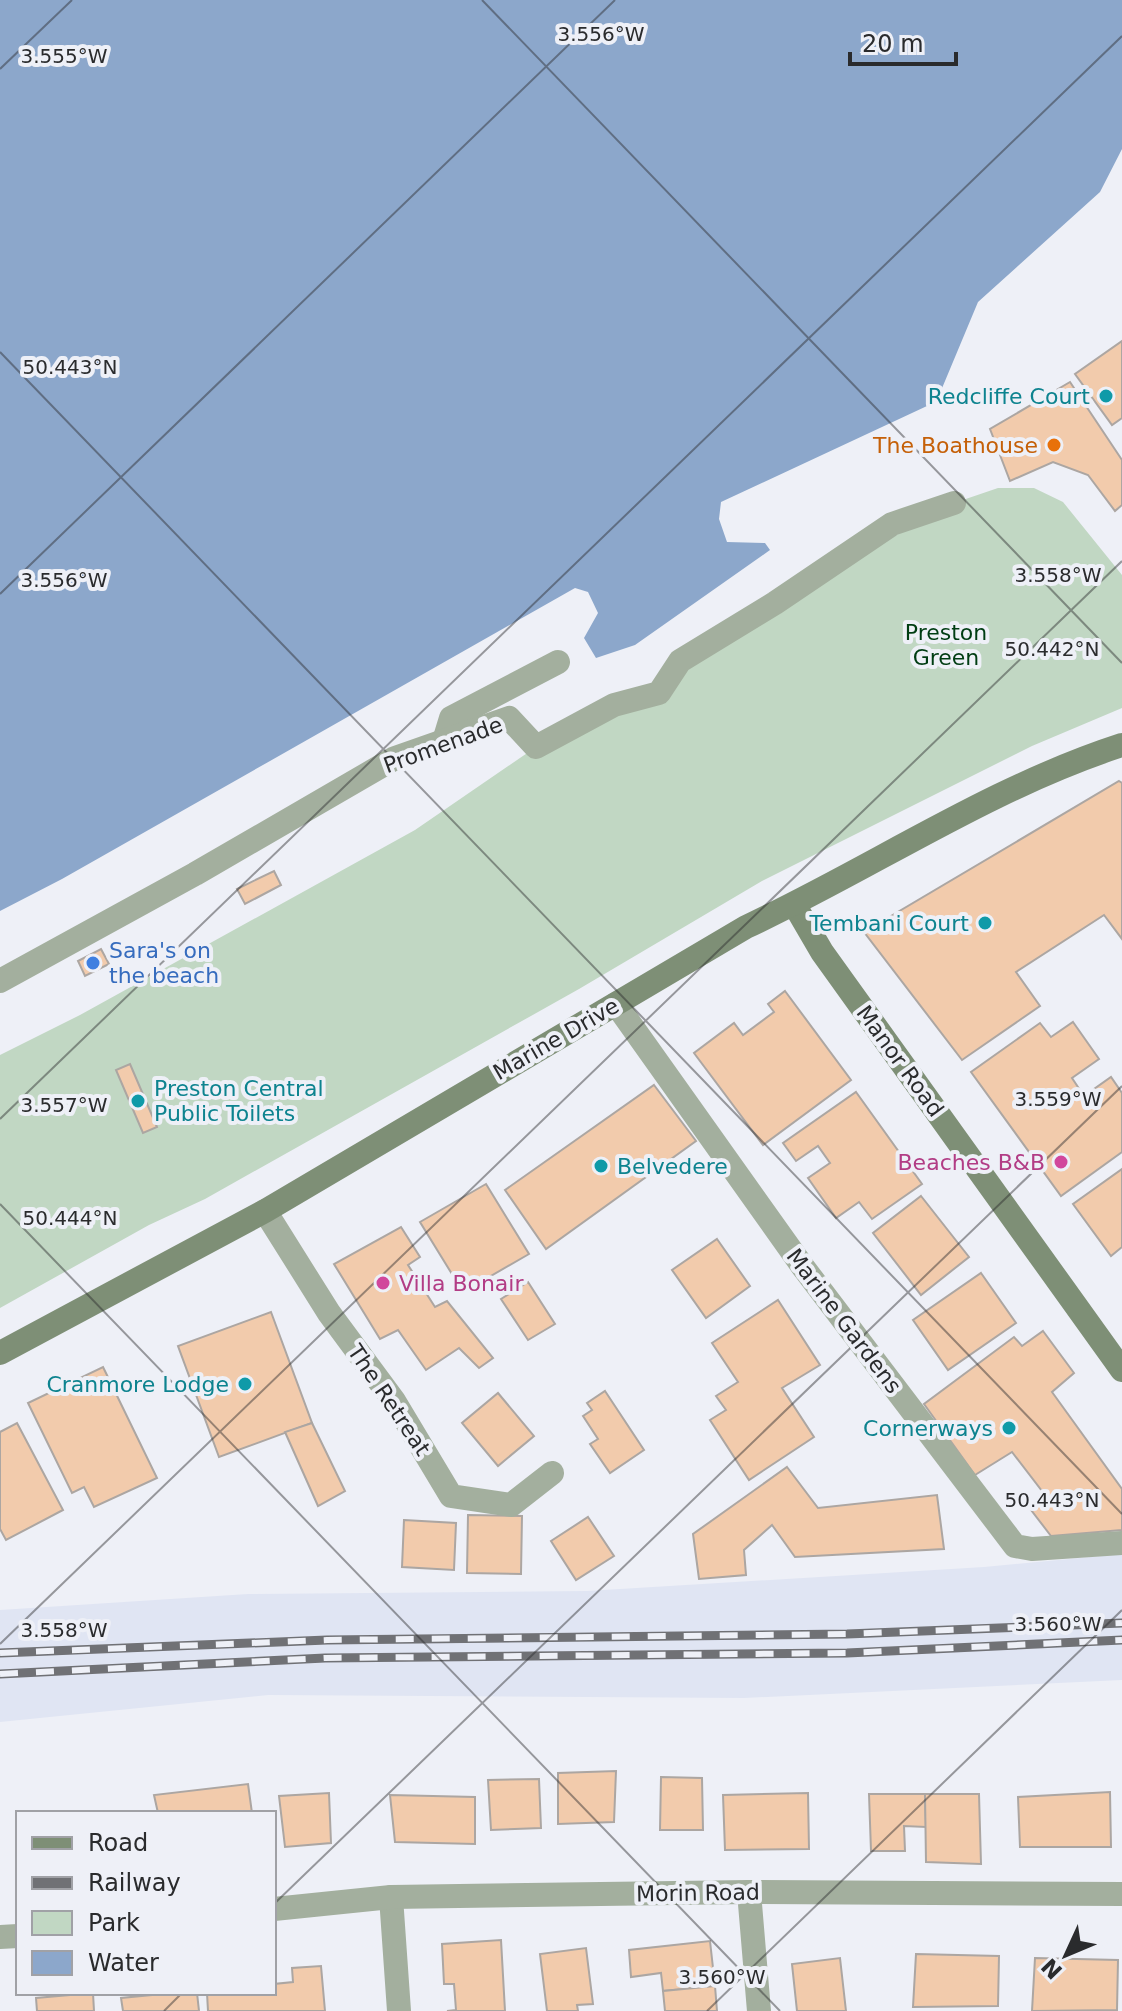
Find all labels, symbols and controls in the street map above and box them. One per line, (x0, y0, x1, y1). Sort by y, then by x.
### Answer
scale bar (850, 16, 956, 66)
text: 3.556°W (557, 22, 645, 46)
text: 20 m (862, 30, 924, 58)
text: 3.555°W (20, 44, 108, 68)
text: 50.443°N (23, 355, 117, 379)
place label: Redcliffe Court (928, 384, 1090, 409)
marker: Redcliffe Court (1097, 387, 1115, 405)
place label: The Boathouse (872, 433, 1038, 458)
marker: The Boathouse (1045, 436, 1063, 454)
text: 3.558°W (1014, 563, 1102, 587)
text: 3.556°W (20, 568, 108, 592)
park label: Preston Green (905, 620, 987, 670)
text: 50.442°N (1005, 637, 1099, 661)
street label: Promenade (380, 712, 506, 778)
place label: Tembani Court (808, 911, 969, 936)
marker: Tembani Court (976, 914, 994, 932)
place label: Sara's on the beach (109, 938, 219, 988)
marker: Sara's on the beach (84, 954, 102, 972)
street label: Marine Drive (489, 993, 623, 1085)
street label: Manor Road (851, 1001, 949, 1121)
place label: Preston Central Public Toilets (154, 1076, 324, 1126)
text: 3.559°W (1014, 1087, 1102, 1111)
marker: Preston Central Public Toilets (129, 1092, 147, 1110)
text: 3.557°W (20, 1093, 108, 1117)
place label: Beaches B&B (898, 1150, 1045, 1175)
marker: Beaches B&B (1052, 1153, 1070, 1171)
place label: Belvedere (617, 1154, 728, 1179)
marker: Belvedere (592, 1157, 610, 1175)
text: 50.444°N (23, 1206, 117, 1230)
street label: Marine Gardens (782, 1244, 906, 1398)
place label: Villa Bonair (399, 1271, 524, 1296)
marker: Villa Bonair (374, 1274, 392, 1292)
street label: The Retreat (342, 1339, 436, 1461)
place label: Cranmore Lodge (46, 1372, 229, 1397)
marker: Cranmore Lodge (236, 1375, 254, 1393)
place label: Cornerways (863, 1416, 993, 1441)
marker: Cornerways (1000, 1419, 1018, 1437)
text: 50.443°N (1005, 1488, 1099, 1512)
text: 3.560°W (1014, 1612, 1102, 1636)
text: 3.558°W (20, 1618, 108, 1642)
legend (16, 1811, 276, 1995)
text: Road (88, 1829, 148, 1857)
text: Railway (88, 1869, 181, 1897)
street label: Morin Road (636, 1879, 760, 1907)
text: Park (88, 1909, 140, 1937)
north arrow (1026, 1915, 1106, 1995)
text: Water (88, 1949, 159, 1977)
text: N (1037, 1953, 1067, 1984)
text: 3.560°W (678, 1965, 766, 1989)

